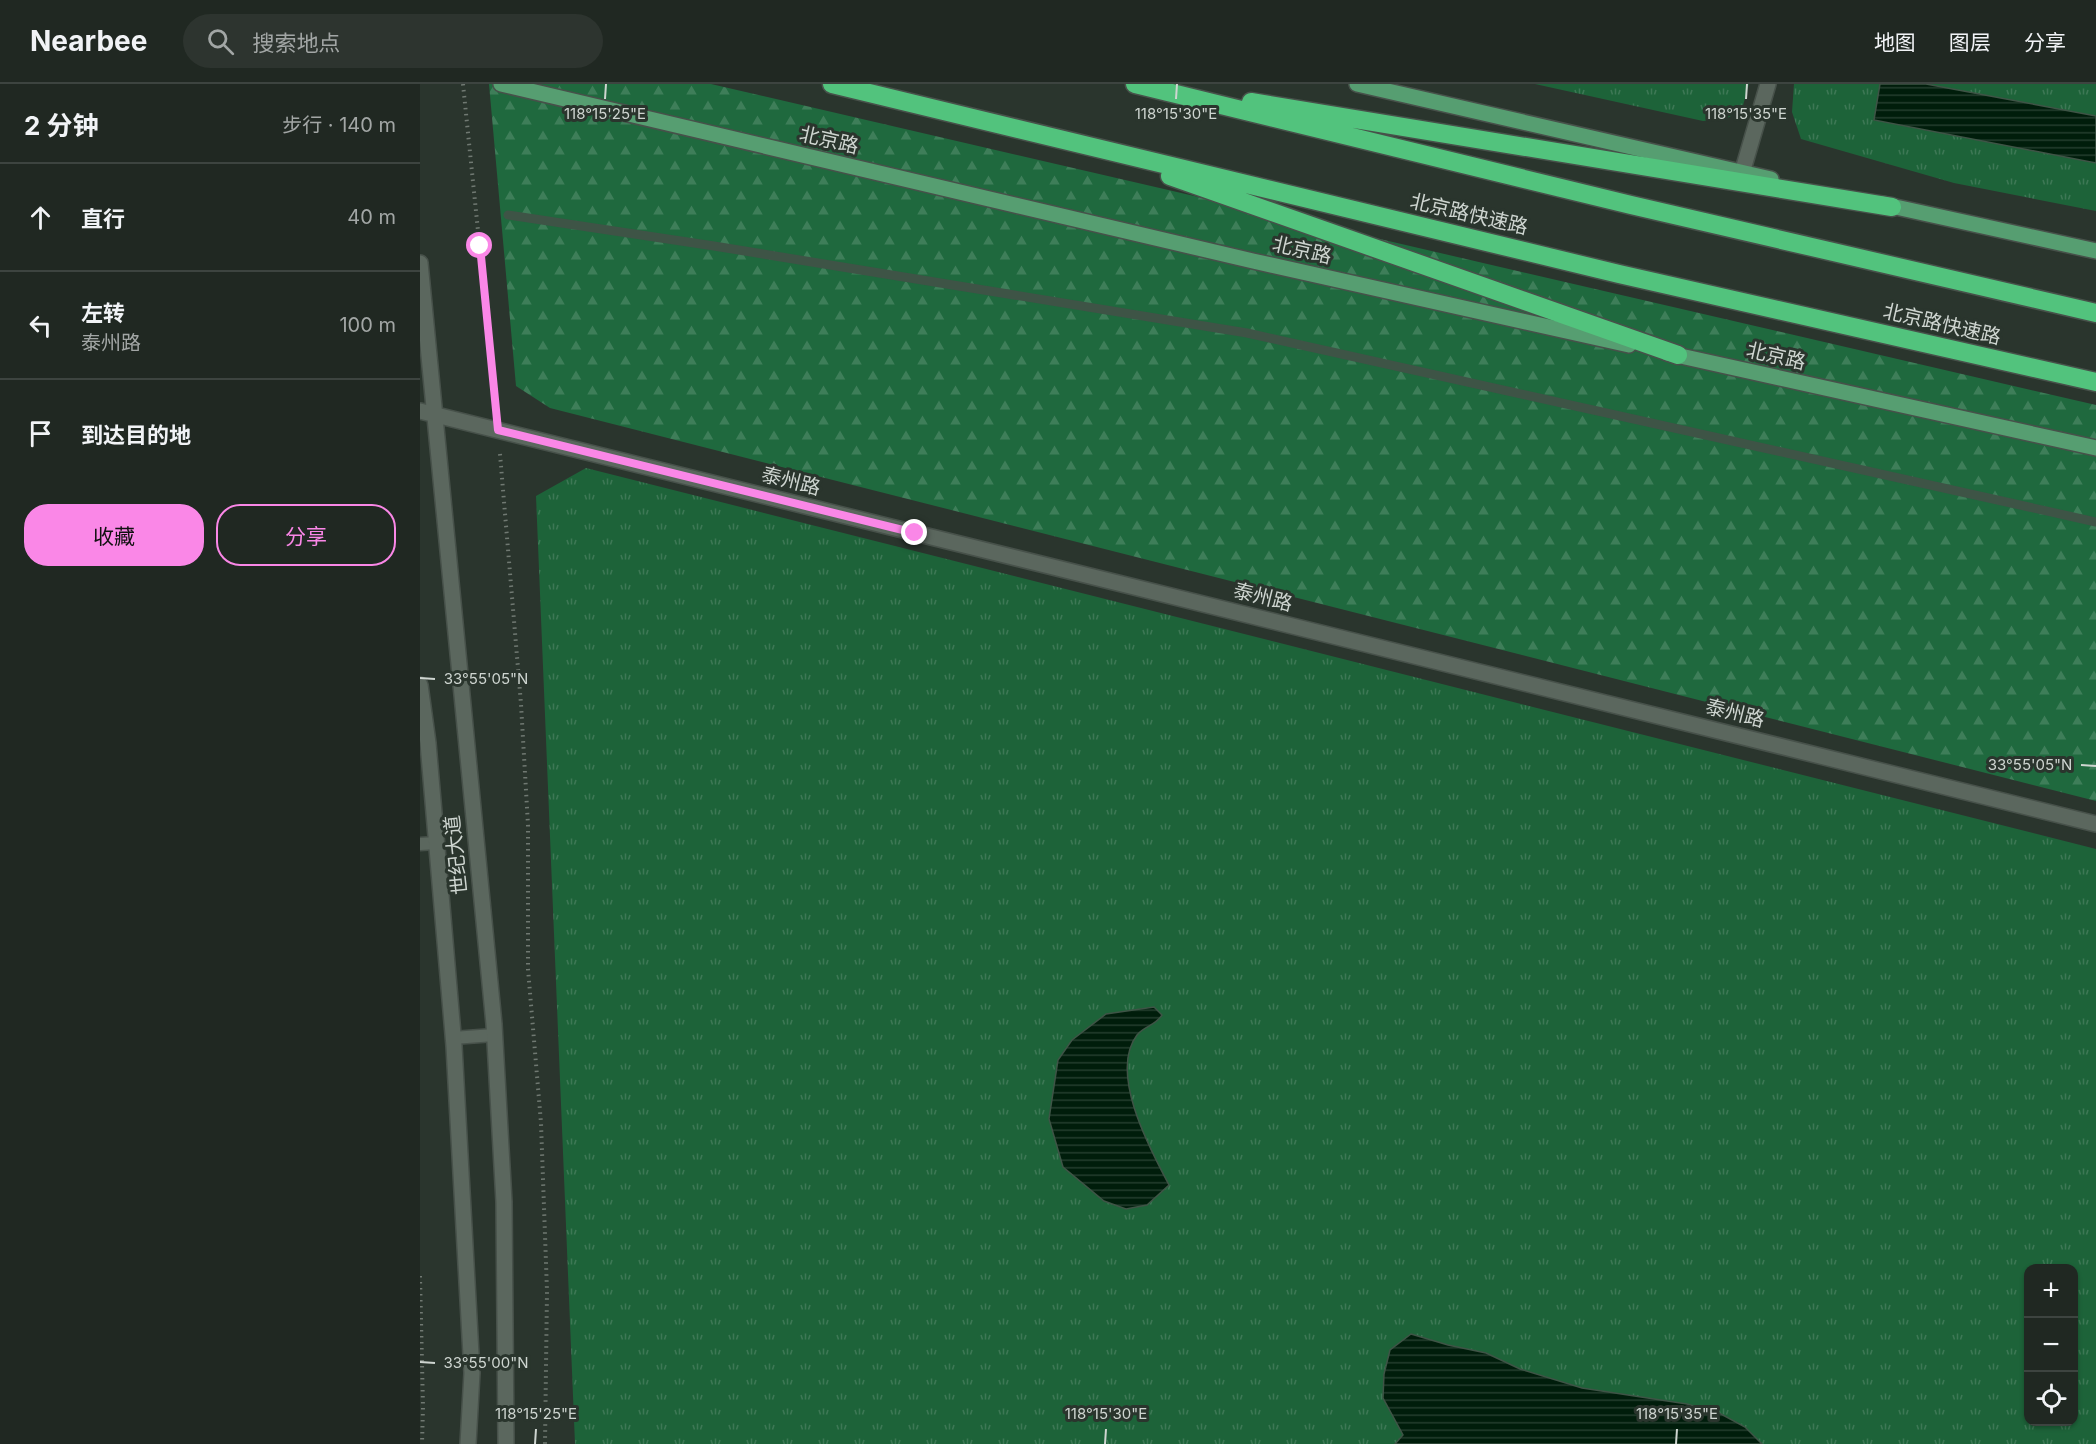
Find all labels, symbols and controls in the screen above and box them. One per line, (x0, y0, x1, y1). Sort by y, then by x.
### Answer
search box (183, 14, 603, 68)
text: Nearbee (30, 24, 147, 58)
icon: search (204, 25, 237, 58)
text: 搜索地点 (252, 30, 340, 56)
text: 地图 (1874, 30, 1916, 55)
text: 图层 (1949, 30, 1991, 55)
text: 分享 (2024, 30, 2066, 55)
text: 118°15'25"E (564, 104, 646, 123)
text: 118°15'30"E (1135, 104, 1217, 123)
text: 118°15'35"E (1705, 104, 1787, 123)
text: 2 分钟 (24, 110, 99, 141)
text: 步行 · 140 m (282, 113, 396, 137)
street label: 北京路 (797, 122, 861, 158)
street label: 北京路快速路 (1408, 189, 1530, 239)
icon: ahead (24, 201, 57, 234)
text: 40 m (347, 205, 396, 229)
text: 直行 (81, 206, 125, 232)
route start (466, 232, 492, 258)
street label: 北京路 (1270, 232, 1334, 268)
street label: 北京路快速路 (1881, 299, 2003, 349)
text: 左转 (81, 300, 125, 326)
icon: left (24, 309, 57, 342)
text: 100 m (339, 313, 396, 337)
text: 泰州路 (81, 331, 141, 355)
street label: 北京路 (1744, 338, 1808, 374)
icon: arrive (24, 417, 57, 450)
text: 到达目的地 (81, 422, 191, 448)
street label: 泰州路 (759, 462, 823, 500)
button: 收藏 (24, 504, 204, 566)
button: 分享 (216, 504, 396, 566)
route end (901, 519, 927, 545)
street label: 泰州路 (1231, 578, 1295, 616)
text: 33°55'05"N (444, 669, 528, 688)
street label: 泰州路 (1703, 694, 1767, 732)
text: 33°55'05"N (1988, 755, 2072, 774)
street label: 世纪大道 (440, 814, 472, 896)
map controls (2024, 1264, 2078, 1426)
button: + (2024, 1264, 2078, 1318)
button: − (2024, 1318, 2078, 1372)
text: 33°55'00"N (443, 1353, 529, 1372)
button: locate (2024, 1372, 2078, 1426)
text: 118°15'25"E (495, 1404, 577, 1423)
text: 118°15'30"E (1065, 1404, 1147, 1423)
text: 118°15'35"E (1636, 1404, 1718, 1423)

